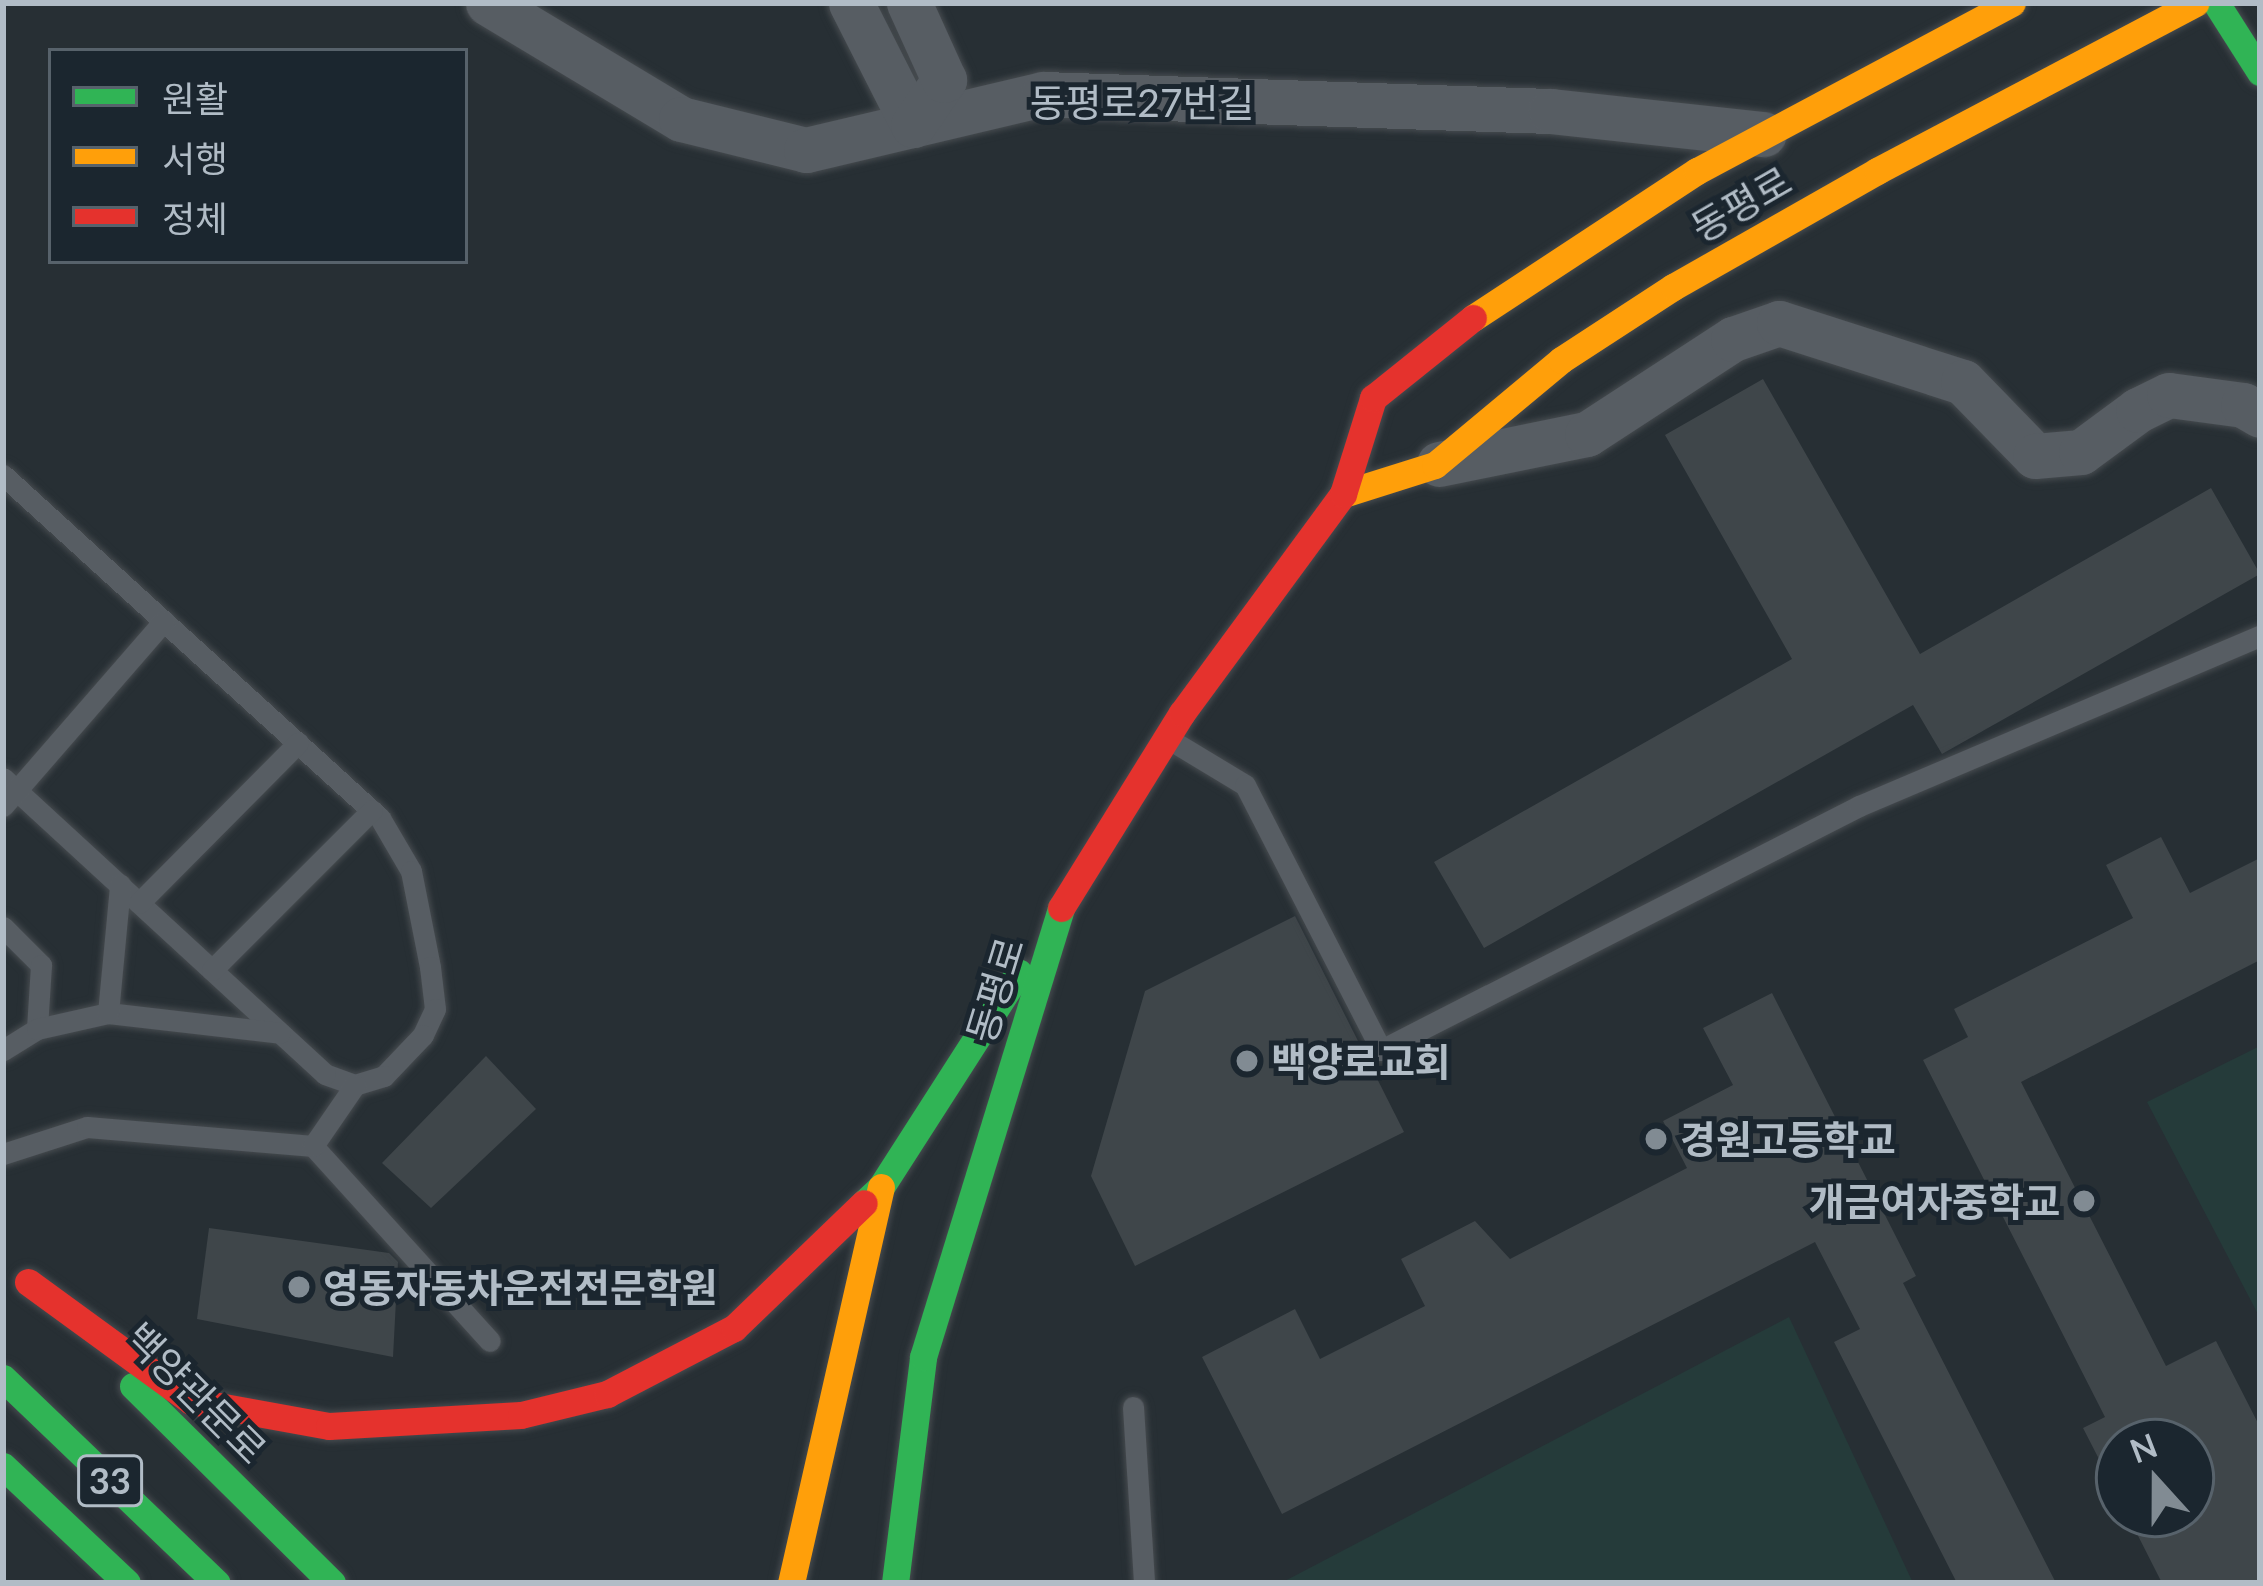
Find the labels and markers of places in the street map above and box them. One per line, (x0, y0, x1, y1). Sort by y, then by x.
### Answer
place label: 백양로교회 (1271, 1038, 1450, 1084)
marker: 백양로교회 (1234, 1048, 1260, 1074)
place label: 경원고등학교 (1680, 1116, 1895, 1162)
marker: 경원고등학교 (1643, 1126, 1669, 1152)
place label: 개금여자중학교 (1809, 1178, 2060, 1224)
marker: 개금여자중학교 (2071, 1188, 2097, 1214)
place label: 영동자동차운전전문학원 (323, 1264, 718, 1310)
marker: 영동자동차운전전문학원 (286, 1274, 312, 1300)

